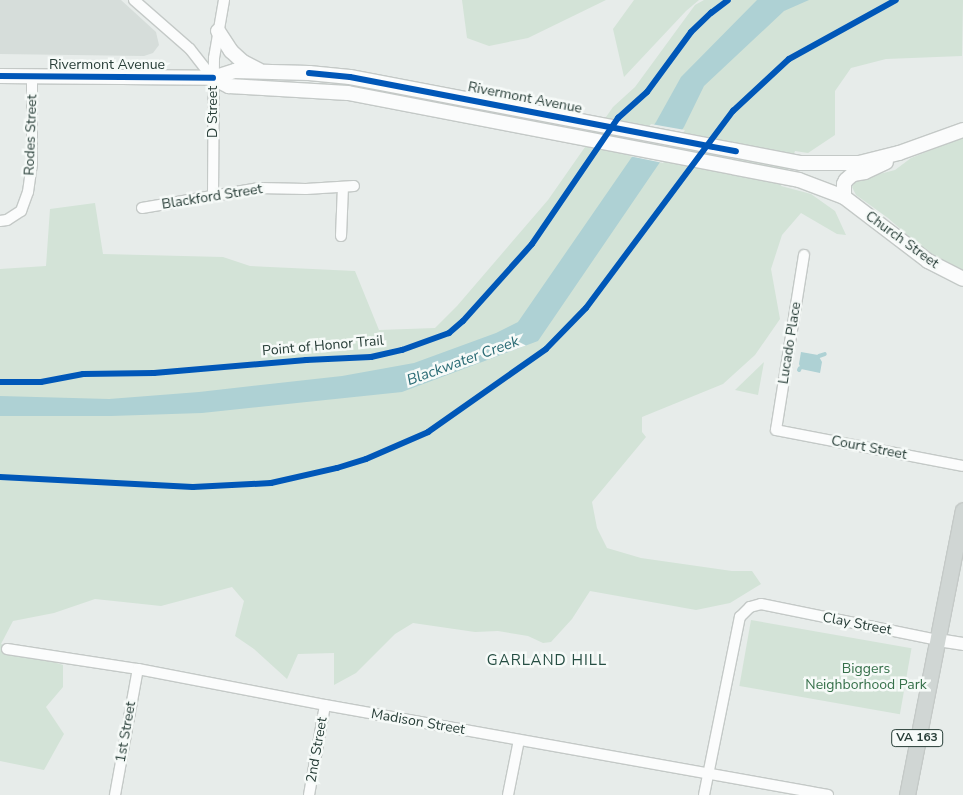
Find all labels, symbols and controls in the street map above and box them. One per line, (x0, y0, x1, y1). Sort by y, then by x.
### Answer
street label: Rivermont Avenue (49, 57, 165, 73)
street label: Rivermont Avenue (466, 79, 584, 117)
street label: D Street (205, 86, 221, 138)
street label: Rodes Street (21, 94, 41, 176)
street label: Blackford Street (160, 181, 264, 213)
street label: Church Street (862, 208, 942, 272)
street label: Lucado Place (775, 301, 805, 385)
street label: Point of Honor Trail (262, 332, 384, 360)
water label: Blackwater Creek (404, 332, 522, 390)
street label: Court Street (830, 432, 908, 464)
street label: Clay Street (821, 609, 893, 639)
district label: GARLAND HILL (485, 652, 609, 670)
park label: Biggers Neighborhood Park (805, 661, 927, 694)
street label: 1st Street (112, 700, 140, 764)
street label: Madison Street (370, 705, 466, 739)
street label: 2nd Street (303, 716, 331, 784)
road number: VA 163 (891, 728, 943, 748)

